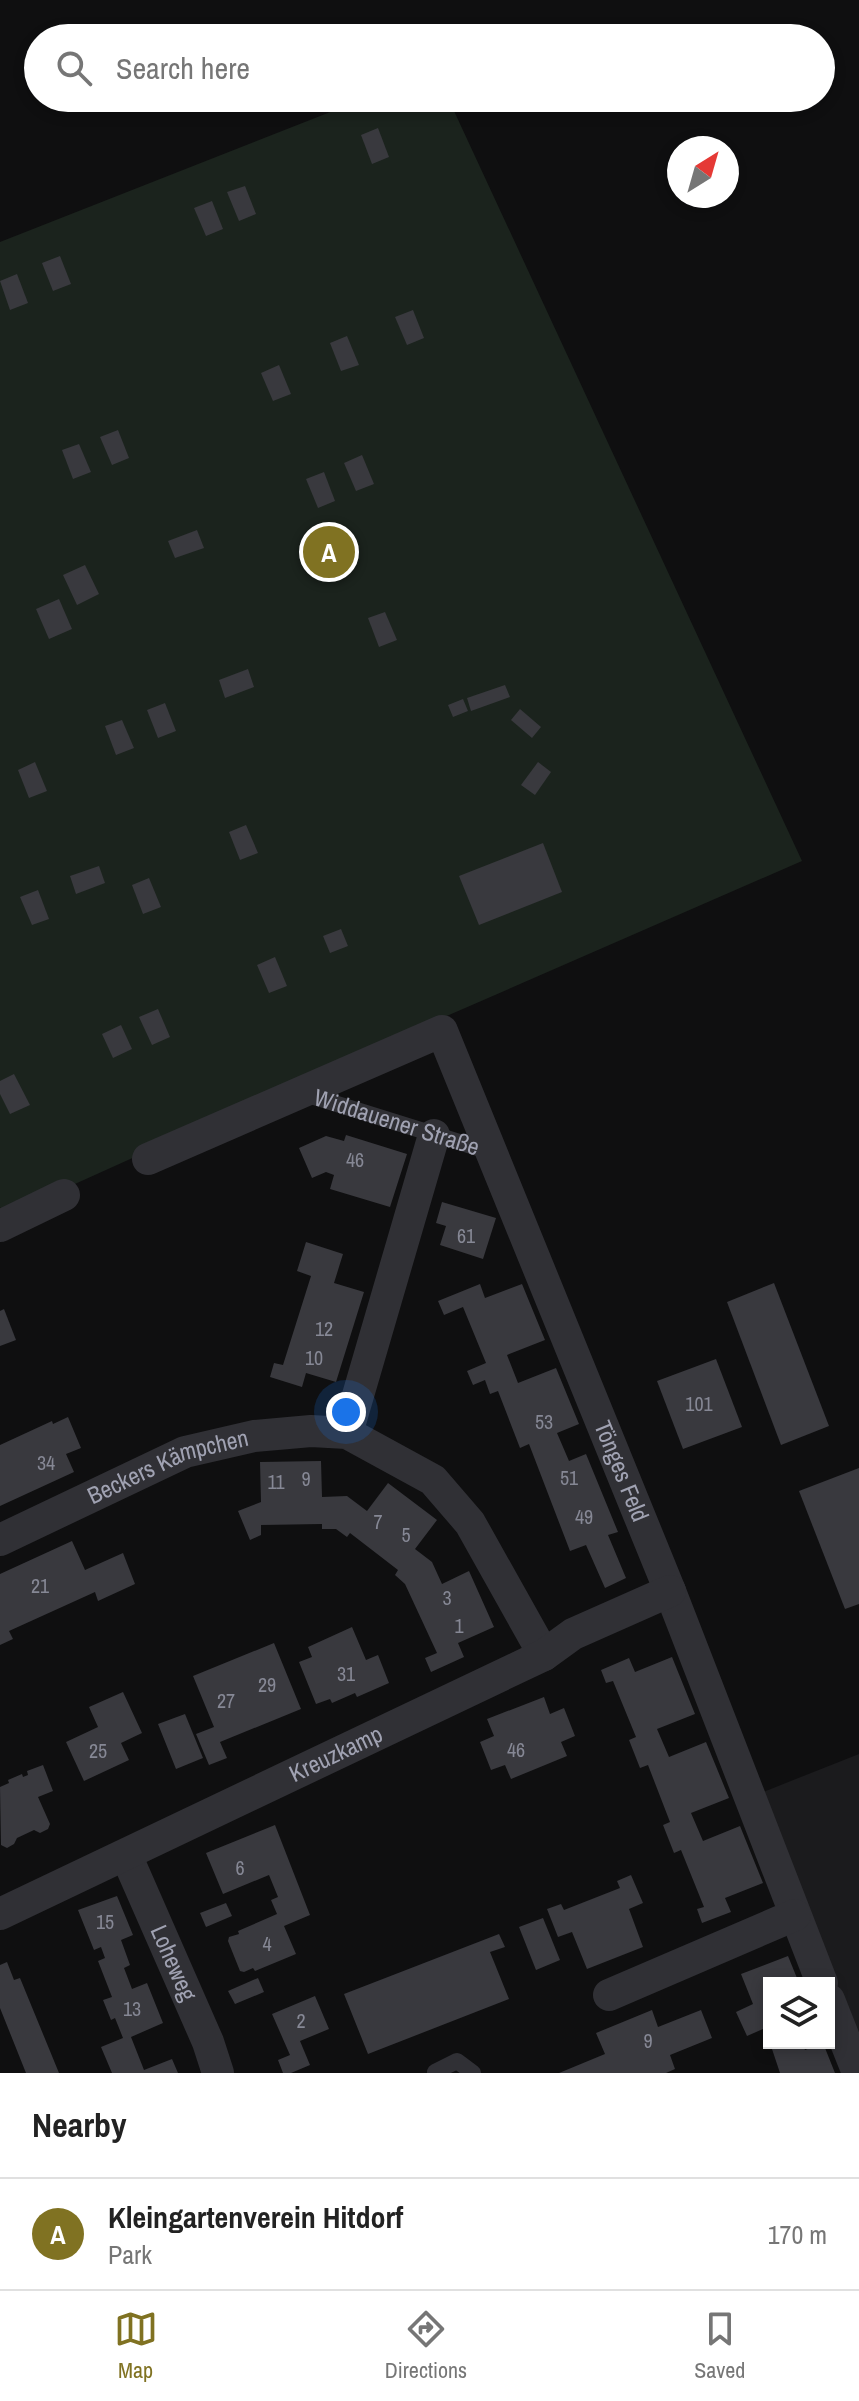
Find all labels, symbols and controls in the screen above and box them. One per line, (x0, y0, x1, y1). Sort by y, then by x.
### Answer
search box (24, 24, 835, 112)
icon: search (52, 46, 96, 90)
text: Search here (116, 48, 250, 88)
north arrow (667, 136, 739, 208)
pin: A (303, 522, 355, 582)
street label: Widdauener Straße (310, 1081, 484, 1162)
house number: 46 (346, 1146, 364, 1173)
house number: 61 (457, 1222, 475, 1249)
house number: 12 (315, 1315, 333, 1342)
house number: 10 (305, 1344, 323, 1371)
house number: 101 (685, 1390, 713, 1417)
your location (326, 1392, 366, 1432)
house number: 53 (535, 1408, 553, 1435)
street label: Tönges Feld (587, 1416, 657, 1526)
street label: Beckers Kämpchen (82, 1421, 251, 1511)
house number: 34 (37, 1449, 55, 1476)
house number: 51 (560, 1464, 578, 1491)
house number: 9 (301, 1465, 311, 1492)
house number: 11 (267, 1468, 285, 1495)
house number: 49 (575, 1503, 593, 1530)
house number: 7 (373, 1508, 383, 1535)
house number: 5 (401, 1521, 411, 1548)
house number: 21 (31, 1572, 49, 1599)
house number: 3 (442, 1584, 452, 1611)
house number: 1 (454, 1612, 464, 1639)
house number: 31 (337, 1660, 355, 1687)
house number: 29 (258, 1671, 276, 1698)
house number: 27 (217, 1687, 235, 1714)
street label: Kreuzkamp (284, 1717, 387, 1789)
house number: 46 (507, 1736, 525, 1763)
house number: 25 (89, 1737, 107, 1764)
house number: 6 (235, 1854, 245, 1881)
house number: 15 (96, 1908, 114, 1935)
street label: Loheweg (144, 1920, 205, 2006)
house number: 4 (262, 1930, 272, 1957)
map controls (763, 1977, 835, 2049)
button: layers (763, 1977, 835, 2049)
house number: 13 (123, 1995, 141, 2022)
house number: 2 (296, 2007, 306, 2034)
house number: 9 (643, 2027, 653, 2054)
text: Nearby (32, 2102, 127, 2148)
text: Kleingartenverein Hitdorf (108, 2197, 403, 2237)
text: A (50, 2217, 66, 2252)
text: 170 m (768, 2217, 827, 2252)
text: Park (108, 2237, 152, 2272)
tab: Map (114, 2307, 158, 2385)
tab: Directions (385, 2307, 467, 2385)
tab: Saved (694, 2307, 745, 2385)

